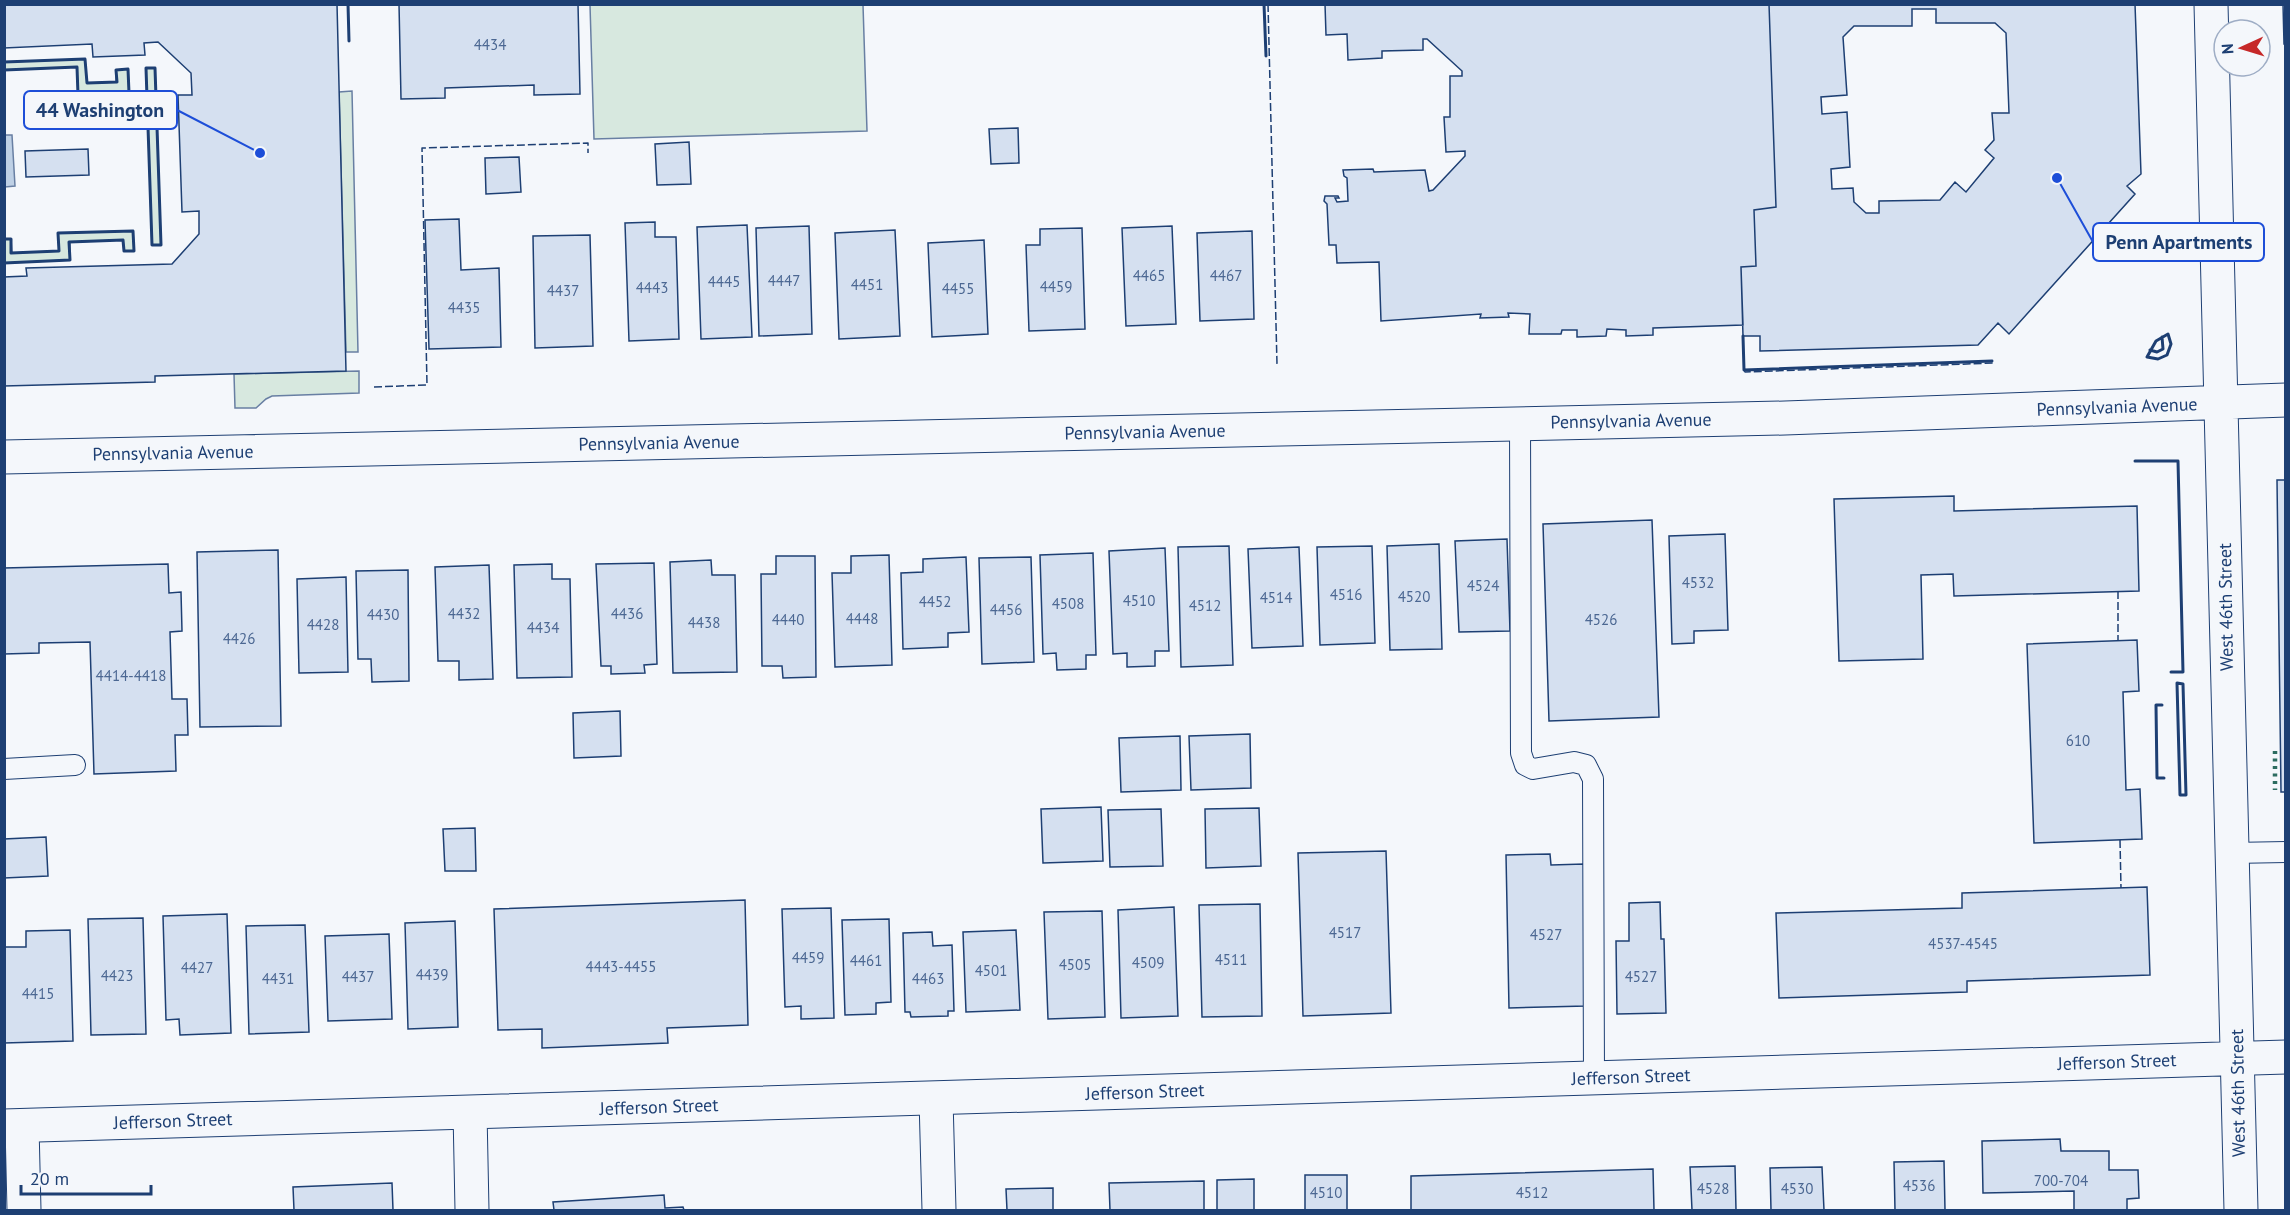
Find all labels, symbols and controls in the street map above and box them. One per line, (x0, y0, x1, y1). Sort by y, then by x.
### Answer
north arrow (2212, 18, 2272, 78)
house number: 4434 (474, 35, 506, 54)
text: N (2217, 43, 2237, 55)
callout: 44 Washington (24, 91, 177, 129)
text: 44 Washington (36, 97, 164, 123)
callout: Penn Apartments (2093, 223, 2264, 261)
text: Penn Apartments (2106, 229, 2252, 255)
house number: 4465 (1133, 266, 1165, 285)
house number: 4467 (1210, 266, 1242, 285)
house number: 4447 (768, 271, 800, 290)
house number: 4445 (708, 272, 740, 291)
house number: 4451 (851, 275, 883, 294)
house number: 4459 (1040, 277, 1072, 296)
house number: 4443 (636, 278, 668, 297)
house number: 4455 (942, 279, 974, 298)
house number: 4437 (547, 281, 579, 300)
house number: 4435 (448, 298, 480, 317)
street label: Pennsylvania Avenue (2036, 392, 2198, 421)
street label: Pennsylvania Avenue (1550, 408, 1712, 433)
street label: Pennsylvania Avenue (1064, 419, 1226, 444)
street label: Pennsylvania Avenue (578, 430, 740, 455)
street label: Pennsylvania Avenue (92, 440, 254, 465)
street label: West 46th Street (2213, 543, 2238, 671)
house number: 4532 (1682, 573, 1714, 592)
house number: 4524 (1467, 576, 1499, 595)
house number: 4516 (1330, 585, 1362, 604)
house number: 4520 (1398, 587, 1430, 606)
house number: 4514 (1260, 588, 1292, 607)
house number: 4510 (1123, 591, 1155, 610)
house number: 4452 (919, 592, 951, 611)
house number: 4508 (1052, 594, 1084, 613)
house number: 4512 (1189, 596, 1221, 615)
house number: 4456 (990, 600, 1022, 619)
house number: 4432 (448, 604, 480, 623)
house number: 4436 (611, 604, 643, 623)
house number: 4430 (367, 605, 399, 624)
house number: 4448 (846, 609, 878, 628)
house number: 4440 (772, 610, 804, 629)
house number: 4526 (1585, 610, 1617, 629)
house number: 4438 (688, 613, 720, 632)
house number: 4428 (307, 615, 339, 634)
house number: 4434 (527, 618, 559, 637)
house number: 4426 (223, 629, 255, 648)
house number: 4414-4418 (96, 666, 166, 685)
house number: 610 (2066, 731, 2090, 750)
house number: 4517 (1329, 923, 1361, 942)
house number: 4527 (1530, 925, 1562, 944)
house number: 4537-4545 (1928, 934, 1998, 953)
house number: 4459 (792, 948, 824, 967)
house number: 4511 (1215, 950, 1247, 969)
house number: 4461 (850, 951, 882, 970)
house number: 4509 (1132, 953, 1164, 972)
house number: 4505 (1059, 955, 1091, 974)
house number: 4443-4455 (586, 957, 656, 976)
house number: 4427 (181, 958, 213, 977)
house number: 4501 (975, 961, 1007, 980)
house number: 4439 (416, 965, 448, 984)
house number: 4423 (101, 966, 133, 985)
house number: 4437 (342, 967, 374, 986)
house number: 4527 (1625, 967, 1657, 986)
house number: 4431 (262, 969, 294, 988)
house number: 4463 (912, 969, 944, 988)
house number: 4415 (22, 984, 54, 1003)
street label: West 46th Street (2225, 1029, 2250, 1157)
street label: Jefferson Street (2056, 1048, 2177, 1075)
street label: Jefferson Street (1570, 1063, 1691, 1090)
street label: Jefferson Street (1084, 1078, 1205, 1105)
street label: Jefferson Street (598, 1093, 719, 1120)
street label: Jefferson Street (112, 1107, 233, 1134)
scale bar (21, 1158, 152, 1196)
text: 20 m (30, 1167, 69, 1190)
house number: 700-704 (2034, 1171, 2088, 1190)
house number: 4536 (1903, 1176, 1935, 1195)
house number: 4528 (1697, 1179, 1729, 1198)
house number: 4530 (1781, 1179, 1813, 1198)
house number: 4510 (1310, 1183, 1342, 1202)
house number: 4512 (1516, 1183, 1548, 1202)

